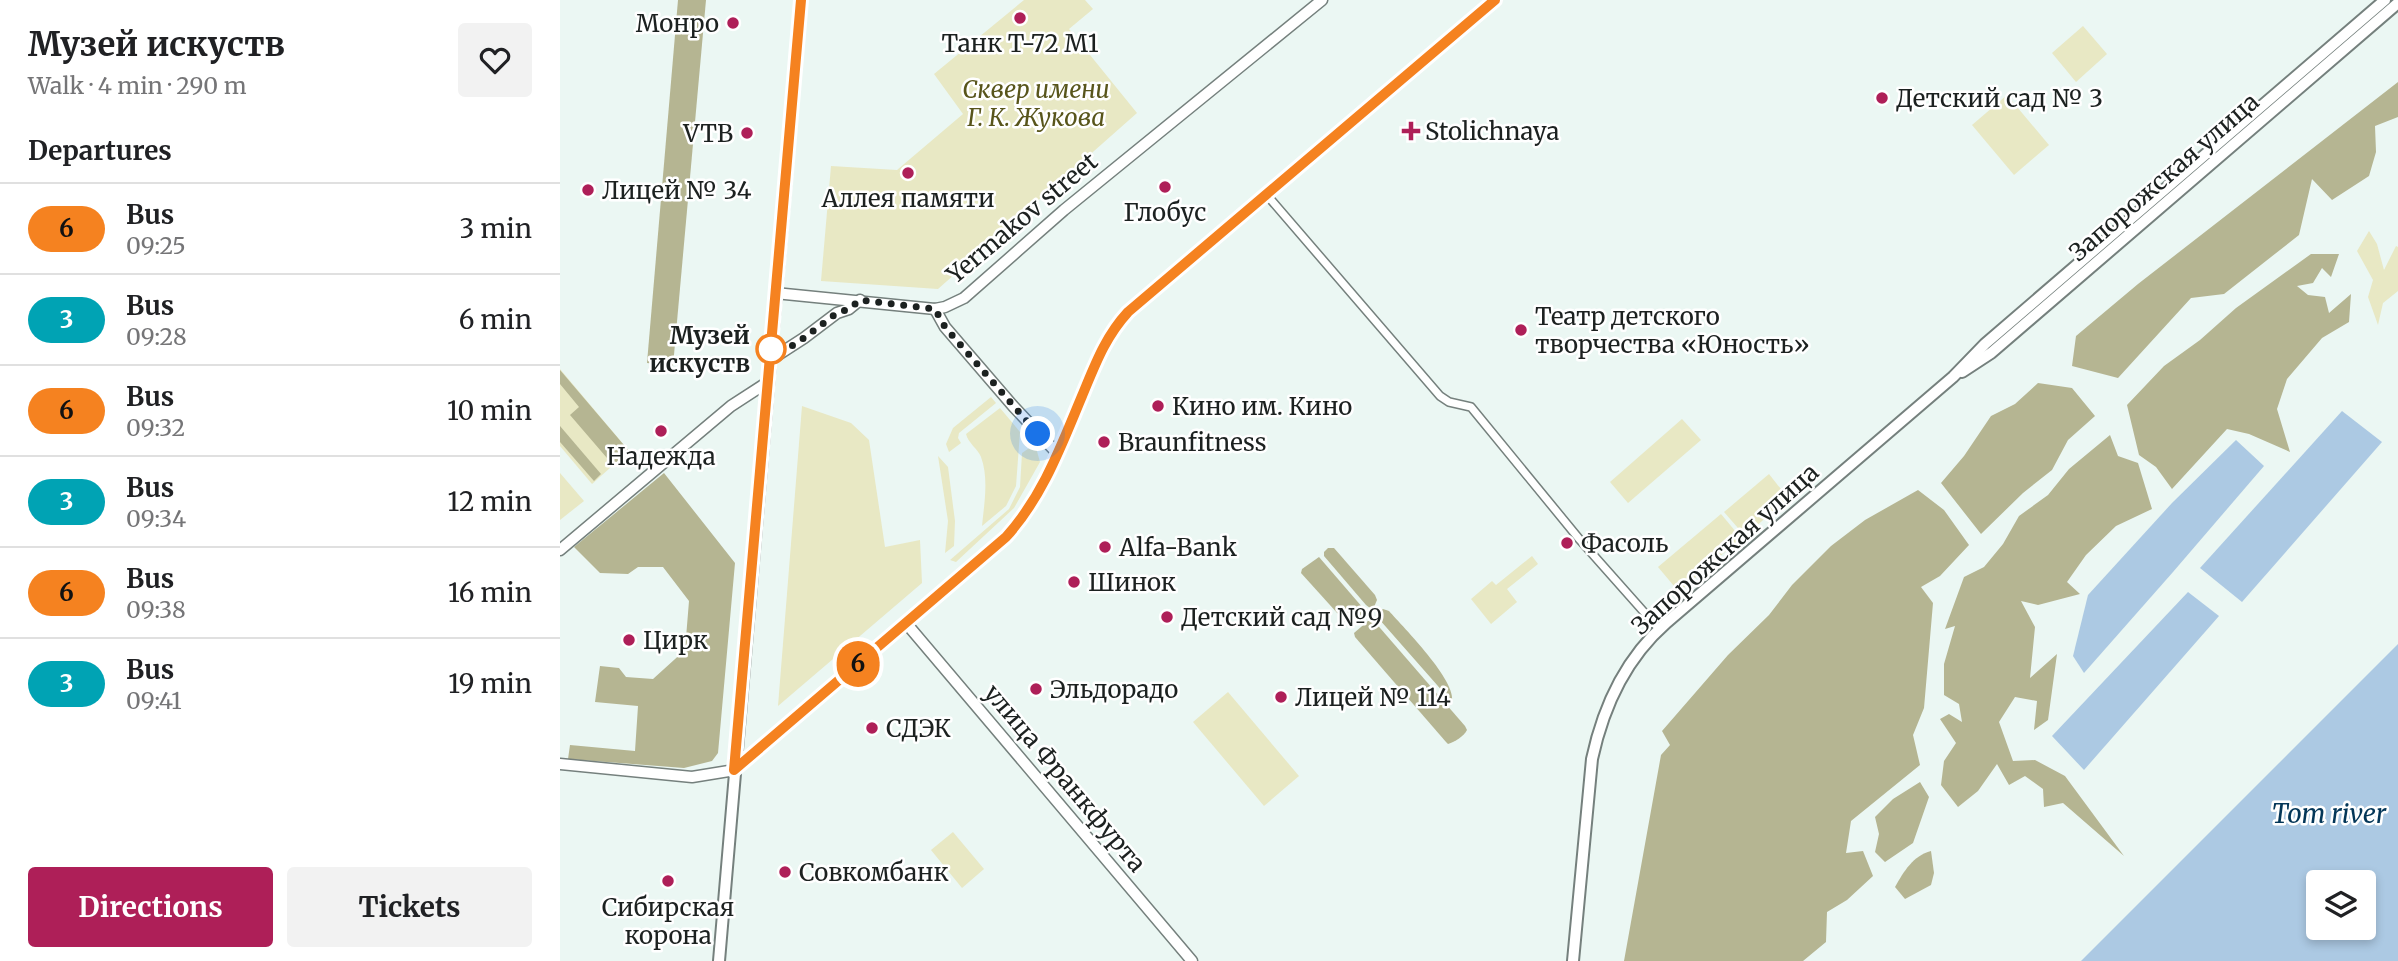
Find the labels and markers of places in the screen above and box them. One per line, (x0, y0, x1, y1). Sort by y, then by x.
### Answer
place label: Монро (636, 8, 719, 39)
marker: Танк Т-72 М1 (1012, 10, 1028, 26)
marker: Монро (725, 15, 741, 31)
place label: Танк Т-72 М1 (941, 28, 1099, 59)
place label: Детский сад № 3 (1896, 83, 2103, 114)
marker: Детский сад № 3 (1874, 90, 1890, 106)
place label: Stolichnaya (1425, 116, 1560, 147)
place label: VTB (682, 118, 733, 149)
marker: Stolichnaya (1403, 123, 1419, 139)
marker: VTB (739, 125, 755, 141)
marker: Аллея памяти (900, 165, 916, 181)
place label: Лицей № 34 (602, 175, 752, 206)
marker: Глобус (1157, 179, 1173, 195)
marker: Лицей № 34 (580, 182, 596, 198)
place label: Аллея памяти (820, 183, 995, 214)
place label: Глобус (1124, 197, 1206, 228)
place label: Театр детского творчества «Юность» (1535, 301, 1810, 360)
place label: Музей искуств (649, 320, 750, 379)
marker: Театр детского творчества «Юность» (1513, 322, 1529, 338)
marker: Музей искуств (756, 334, 786, 364)
place label: Кино им. Кино (1172, 391, 1352, 422)
marker: Кино им. Кино (1150, 398, 1166, 414)
marker: Надежда (653, 423, 669, 439)
place label: Braunfitness (1118, 427, 1267, 458)
marker: Braunfitness (1096, 434, 1112, 450)
place label: Надежда (606, 441, 716, 472)
place label: Фасоль (1581, 528, 1668, 559)
place label: Alfa-Bank (1118, 532, 1238, 563)
marker: Фасоль (1559, 535, 1575, 551)
marker: Alfa-Bank (1097, 539, 1113, 555)
place label: Шинок (1088, 567, 1176, 598)
marker: Шинок (1066, 574, 1082, 590)
place label: Детский сад №9 (1181, 602, 1382, 633)
marker: Детский сад №9 (1159, 609, 1175, 625)
place label: Цирк (643, 625, 708, 656)
marker: Цирк (621, 632, 637, 648)
place label: Эльдорадо (1050, 674, 1178, 705)
marker: Эльдорадо (1028, 681, 1044, 697)
place label: Лицей № 114 (1295, 682, 1451, 713)
marker: Лицей № 114 (1273, 689, 1289, 705)
place label: СДЭК (886, 713, 951, 744)
marker: СДЭК (864, 720, 880, 736)
place label: Совкомбанк (799, 857, 949, 888)
marker: Совкомбанк (777, 864, 793, 880)
marker: Сибирская корона (660, 873, 676, 889)
place label: Сибирская корона (602, 892, 734, 951)

